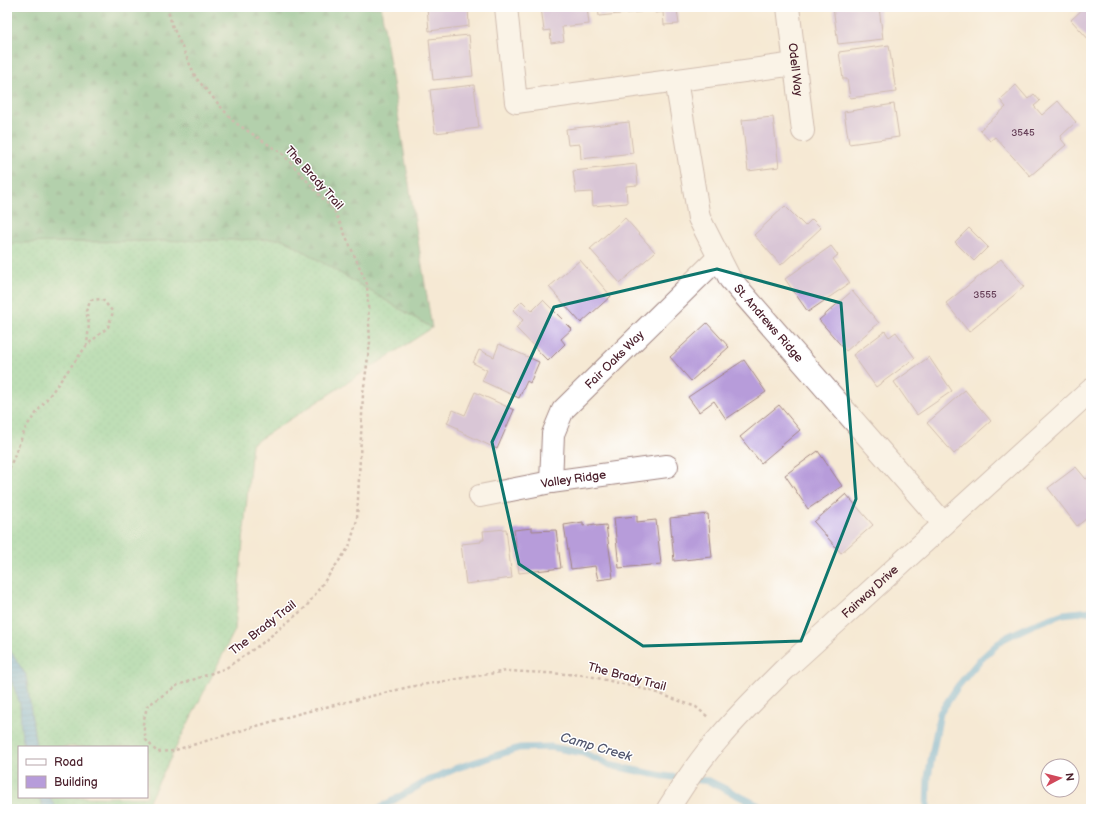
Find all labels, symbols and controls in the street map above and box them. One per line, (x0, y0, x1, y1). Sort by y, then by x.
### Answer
street label: Odell Way (785, 42, 806, 98)
house number: 3545 (1011, 127, 1035, 139)
street label: The Brady Trail (282, 143, 346, 213)
street label: St. Andrews Ridge (731, 281, 807, 365)
house number: 3555 (973, 289, 997, 301)
street label: Fair Oaks Way (582, 327, 647, 392)
street label: Valley Ridge (539, 467, 607, 491)
street label: Fairway Drive (838, 562, 902, 621)
street label: The Brady Trail (227, 597, 299, 659)
street label: The Brady Trail (586, 659, 668, 695)
water label: Camp Creek (558, 729, 634, 765)
legend (18, 746, 148, 798)
text: Road (54, 755, 83, 770)
north arrow (1040, 758, 1080, 798)
text: N (1062, 772, 1076, 782)
text: Building (54, 775, 98, 790)

